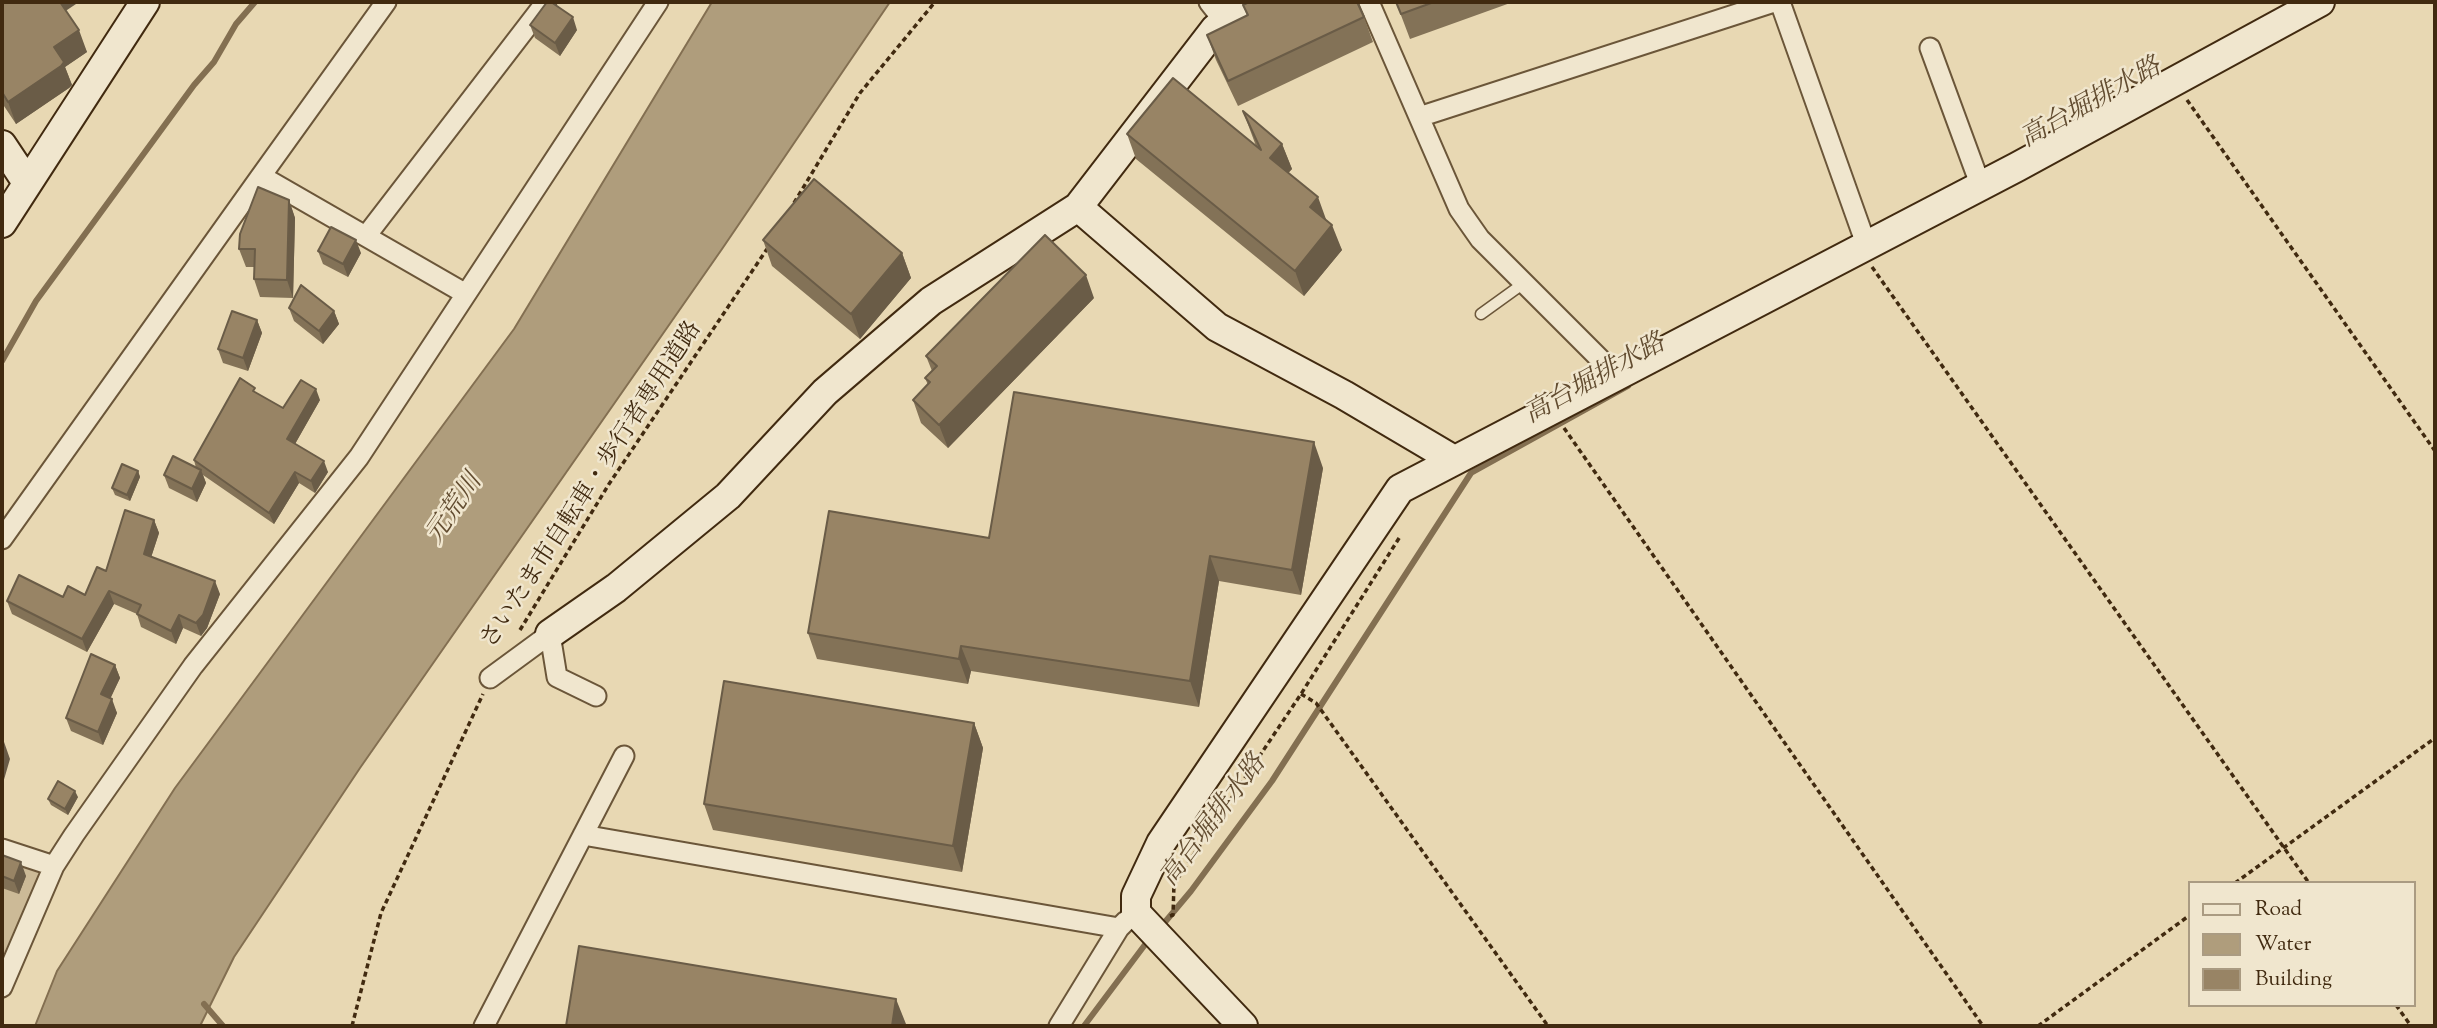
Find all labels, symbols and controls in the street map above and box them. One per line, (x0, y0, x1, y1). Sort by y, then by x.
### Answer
water label: 高台堀排水路 (2016, 54, 2168, 156)
street label: さいたま市自転車・歩行者専用道路 (476, 317, 710, 655)
water label: 高台堀排水路 (1520, 330, 1672, 432)
water label: 元荒川 (421, 469, 491, 551)
water label: 高台堀排水路 (1156, 750, 1274, 894)
legend (2188, 881, 2416, 1007)
text: Road (2255, 895, 2302, 925)
text: Water (2255, 930, 2311, 960)
text: Building (2255, 965, 2332, 995)

